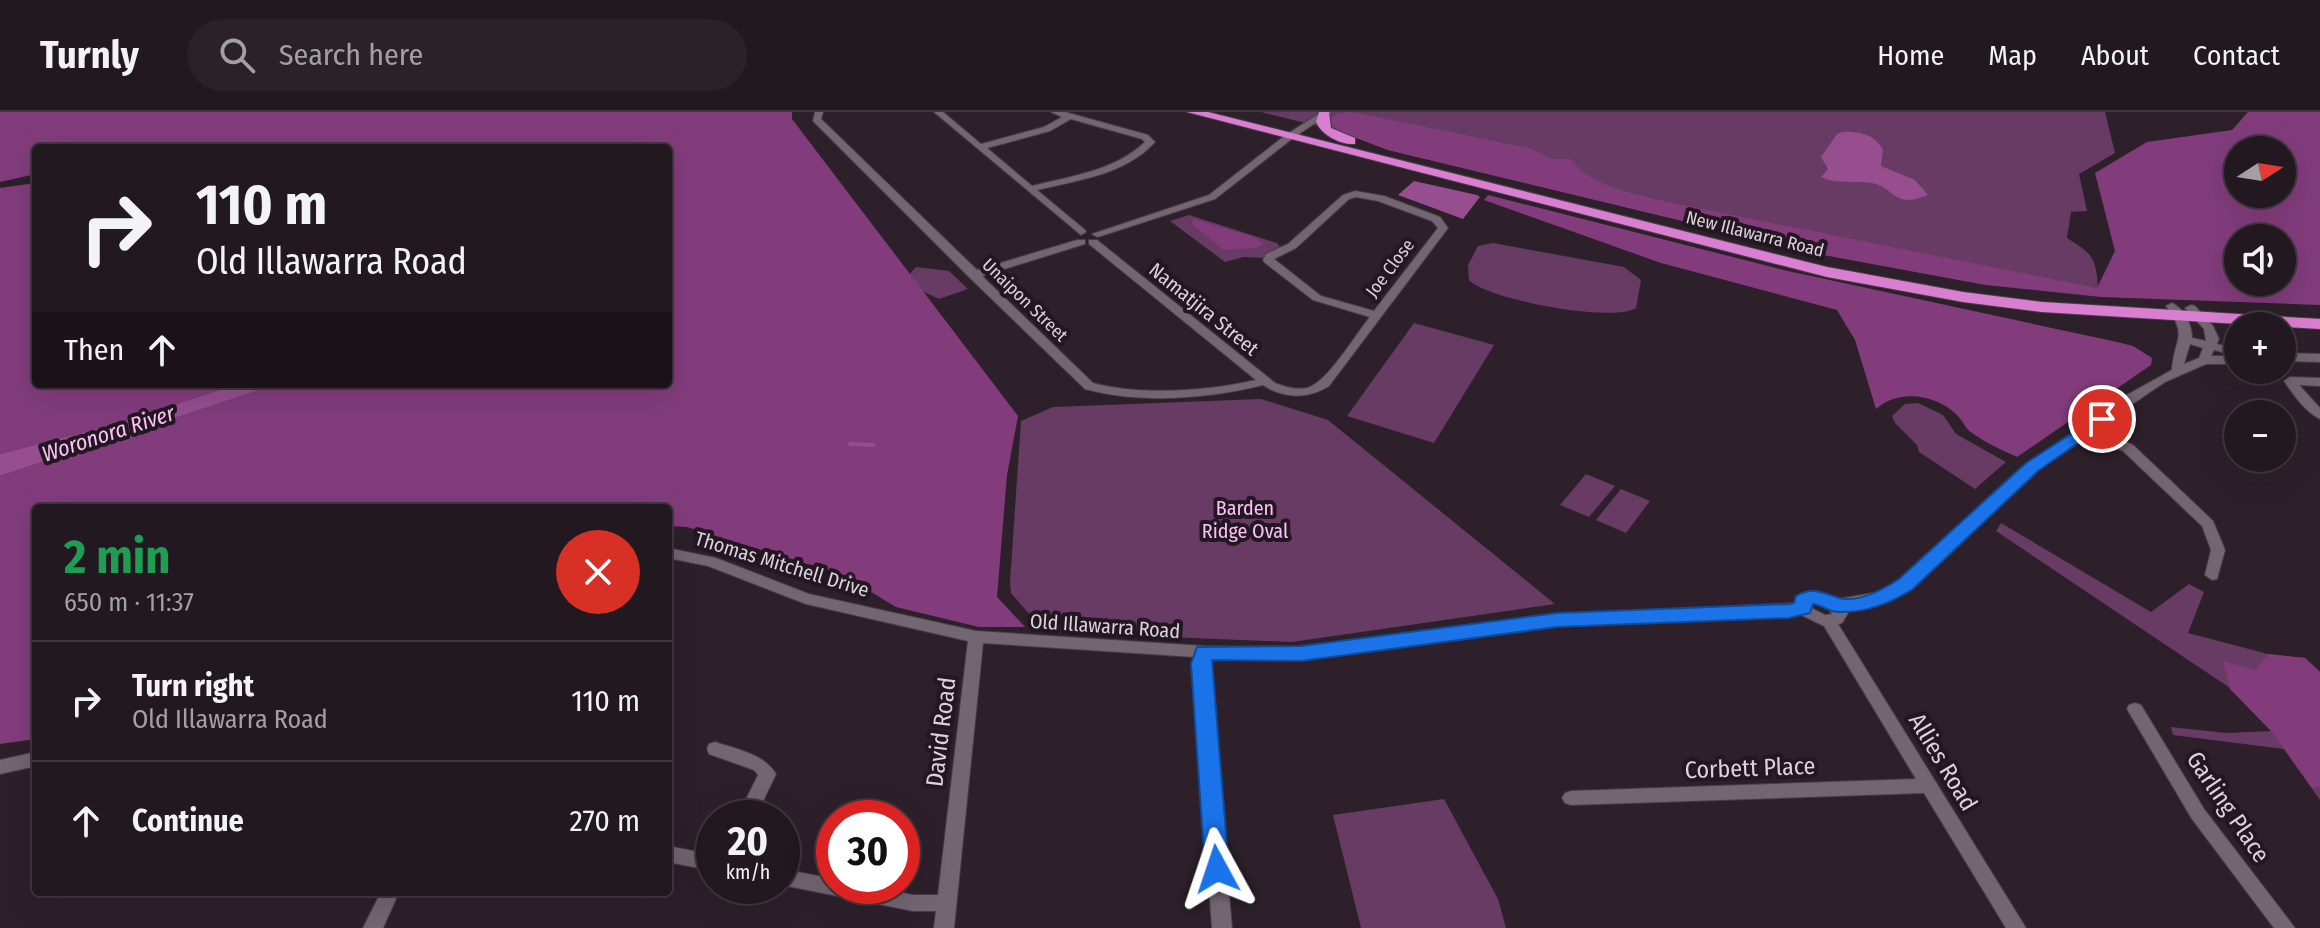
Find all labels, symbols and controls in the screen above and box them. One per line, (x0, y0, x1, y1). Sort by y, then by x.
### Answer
search box (187, 19, 747, 91)
text: Turnly (40, 32, 139, 78)
icon: search (215, 33, 259, 77)
text: Search here (279, 37, 423, 73)
text: Home (1877, 39, 1944, 72)
text: Map (1988, 39, 2037, 72)
text: About (2081, 39, 2149, 72)
text: Contact (2193, 39, 2280, 72)
north arrow (2224, 136, 2296, 208)
map controls (2224, 136, 2296, 472)
text: 110 m (196, 172, 327, 239)
icon: right (64, 176, 168, 280)
street label: New Illawarra Road (1684, 206, 1826, 262)
button: sound (2224, 224, 2296, 296)
street label: Joe Close (1361, 234, 1419, 301)
text: Old Illawarra Road (196, 240, 467, 284)
street label: Unaipon Street (978, 254, 1072, 346)
street label: Namatjira Street (1144, 258, 1264, 361)
button: + (2224, 312, 2296, 384)
icon: ahead (140, 328, 184, 372)
text: Then (64, 332, 124, 368)
pin (2068, 385, 2136, 453)
icon: arrive (2080, 397, 2124, 441)
water label: Woronora River (38, 399, 179, 468)
button: − (2224, 400, 2296, 472)
park label: Barden Ridge Oval (1202, 496, 1288, 543)
street label: Thomas Mitchell Drive (692, 526, 872, 602)
text: 2 min (64, 528, 170, 586)
button: close (556, 530, 640, 614)
text: 650 m · 11:37 (64, 587, 194, 618)
street label: Old Illawarra Road (1029, 609, 1181, 643)
text: Turn right (132, 668, 254, 704)
street label: David Road (920, 676, 962, 788)
icon: right (64, 679, 108, 723)
text: 110 m (571, 683, 640, 719)
text: Old Illawarra Road (132, 704, 328, 735)
street label: Allies Road (1903, 708, 1983, 816)
street label: Garling Place (2181, 746, 2275, 868)
street label: Corbett Place (1684, 752, 1816, 784)
icon: ahead (64, 799, 108, 843)
speed limit sign: 30 (816, 800, 920, 904)
text: Continue (132, 803, 244, 839)
text: 270 m (569, 803, 640, 839)
text: 20 (728, 818, 768, 866)
position arrow (1175, 827, 1259, 911)
text: km/h (726, 860, 770, 884)

